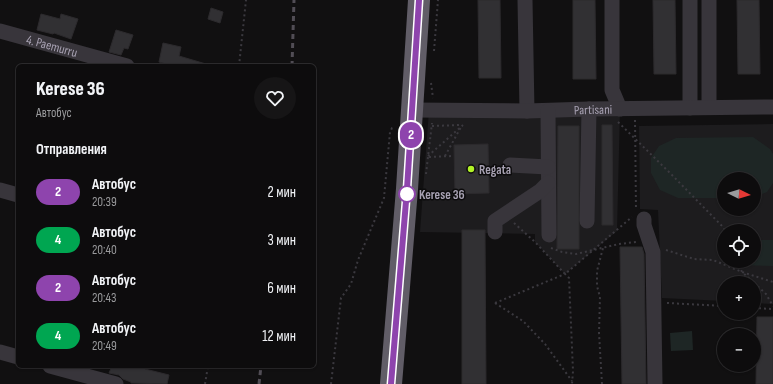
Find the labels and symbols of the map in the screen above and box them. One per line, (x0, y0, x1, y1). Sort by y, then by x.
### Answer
street label: 4. Paemurru (24, 32, 79, 61)
street label: Partisani (574, 102, 612, 118)
line badge: 2 (398, 122, 424, 148)
place label: Regata (479, 162, 511, 178)
marker: Regata (466, 164, 476, 174)
north arrow (717, 172, 761, 216)
marker: Kerese 36 (398, 185, 416, 203)
place label: Kerese 36 (419, 187, 465, 203)

